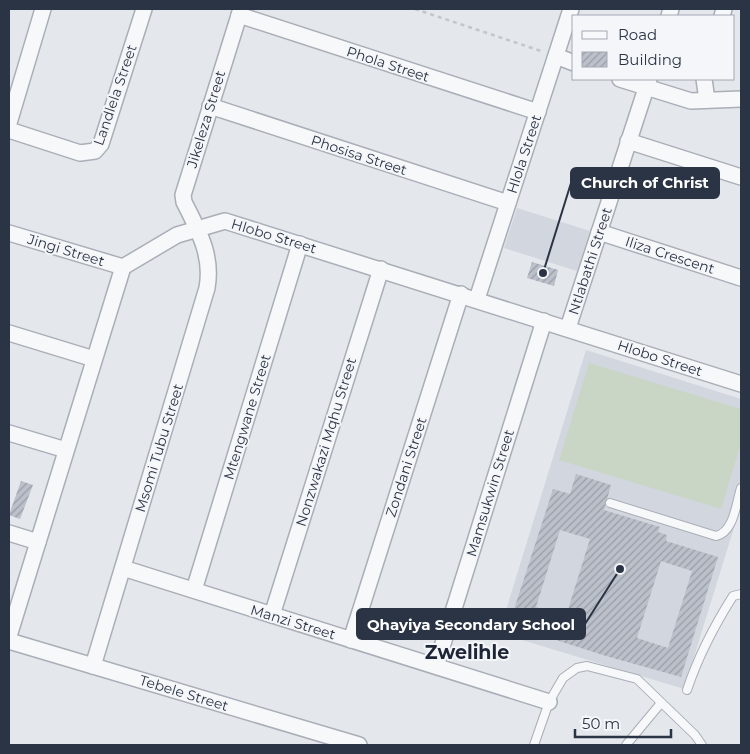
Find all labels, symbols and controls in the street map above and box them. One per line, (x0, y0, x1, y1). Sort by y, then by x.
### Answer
legend (572, 15, 735, 80)
text: Road (618, 25, 657, 44)
street label: Landlela Street (89, 42, 141, 148)
street label: Phola Street (344, 42, 432, 86)
text: Building (618, 50, 682, 69)
street label: Jikeleza Street (182, 68, 229, 171)
street label: Hlola Street (503, 112, 545, 196)
street label: Phosisa Street (309, 131, 410, 179)
callout: Church of Christ (571, 168, 719, 198)
text: Church of Christ (581, 173, 709, 192)
street label: Ntlabathi Street (564, 205, 616, 317)
street label: Hlobo Street (229, 214, 319, 258)
street label: Jingi Street (24, 229, 107, 270)
street label: Iliza Crescent (623, 232, 717, 278)
street label: Hlobo Street (615, 336, 705, 380)
street label: Mtengwane Street (219, 352, 275, 482)
street label: Nonzwakazi Mqhu Street (292, 355, 360, 529)
street label: Msomi Tubu Street (131, 381, 187, 514)
street label: Zondani Street (381, 414, 431, 519)
street label: Mamsukwin Street (462, 427, 518, 559)
street label: Manzi Street (248, 601, 338, 644)
callout: Qhayiya Secondary School (357, 609, 585, 639)
text: Qhayiya Secondary School (367, 615, 575, 634)
district label: Zwelihle (425, 641, 509, 664)
street label: Tebele Street (137, 671, 231, 715)
scale bar (575, 706, 671, 738)
text: 50 m (582, 714, 620, 733)

